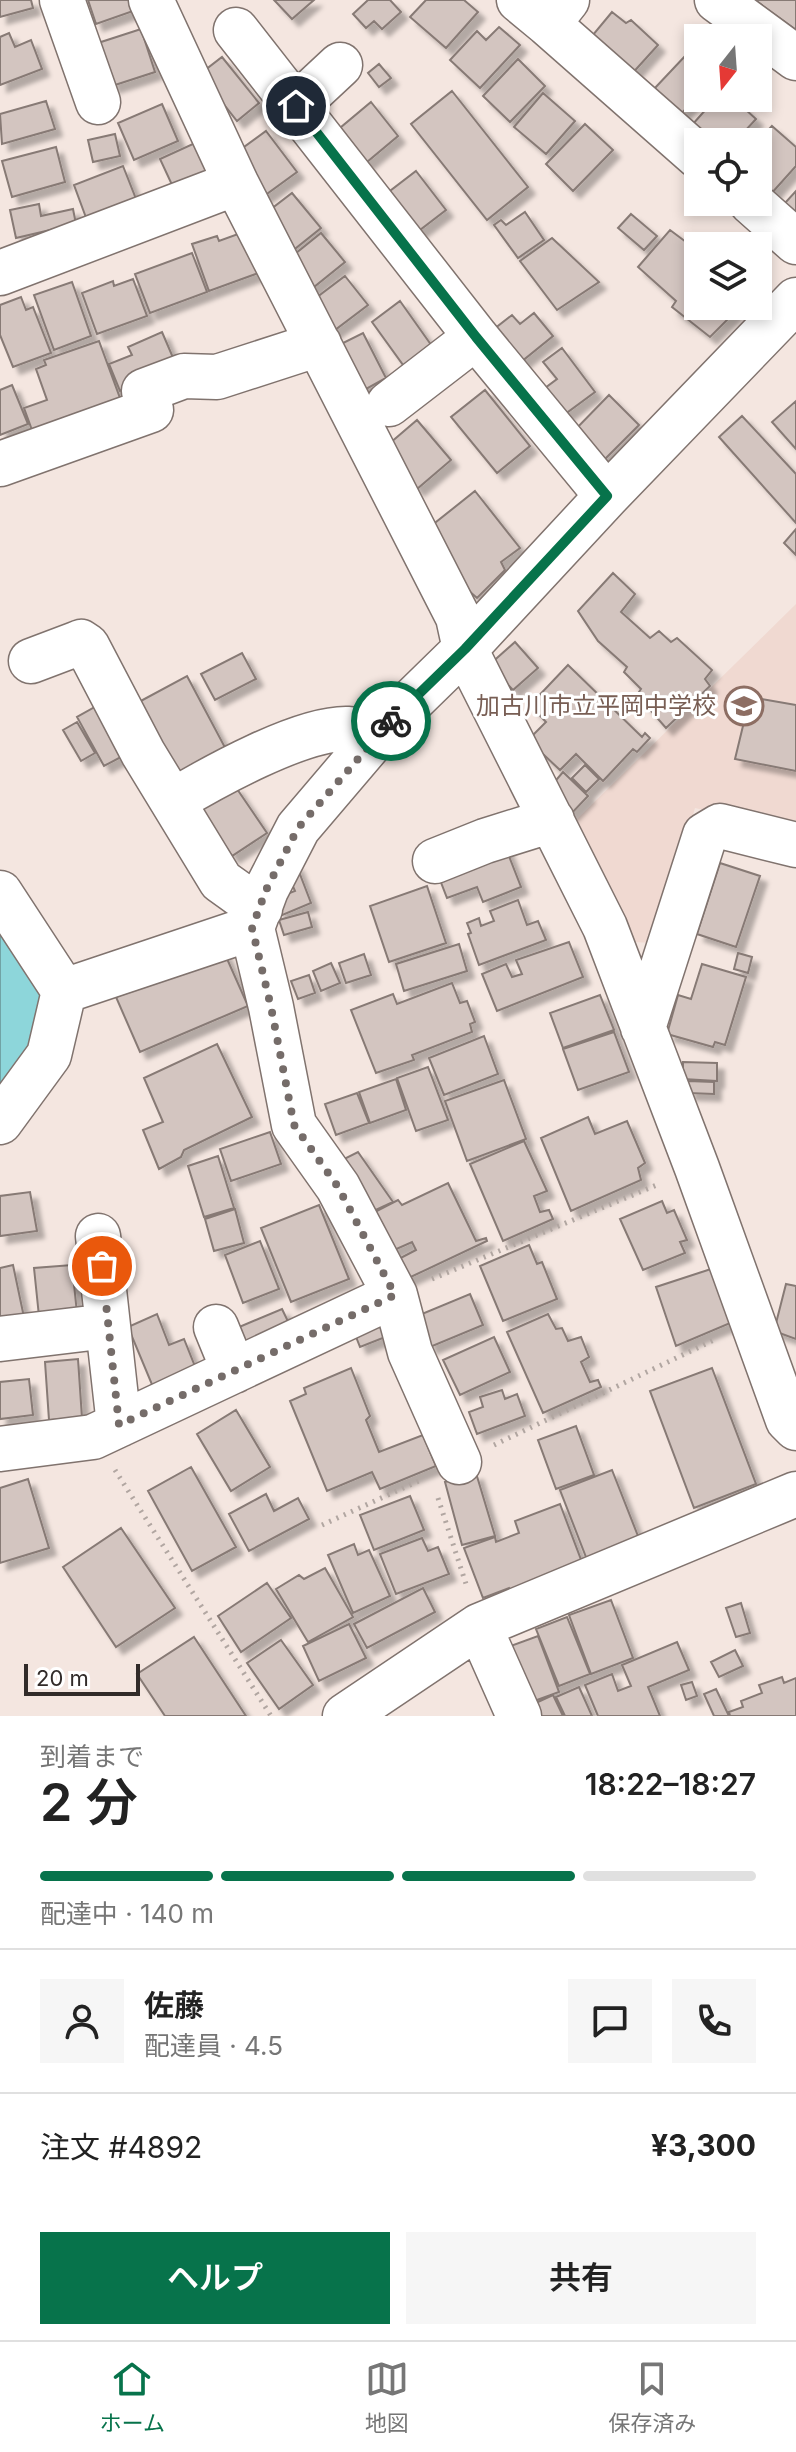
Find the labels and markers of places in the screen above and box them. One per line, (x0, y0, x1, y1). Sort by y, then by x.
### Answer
pin (262, 72, 330, 140)
school or university icon: 加古川市立平岡中学校 (723, 685, 765, 727)
place label: 加古川市立平岡中学校 (476, 691, 716, 720)
pin (68, 1232, 136, 1300)

